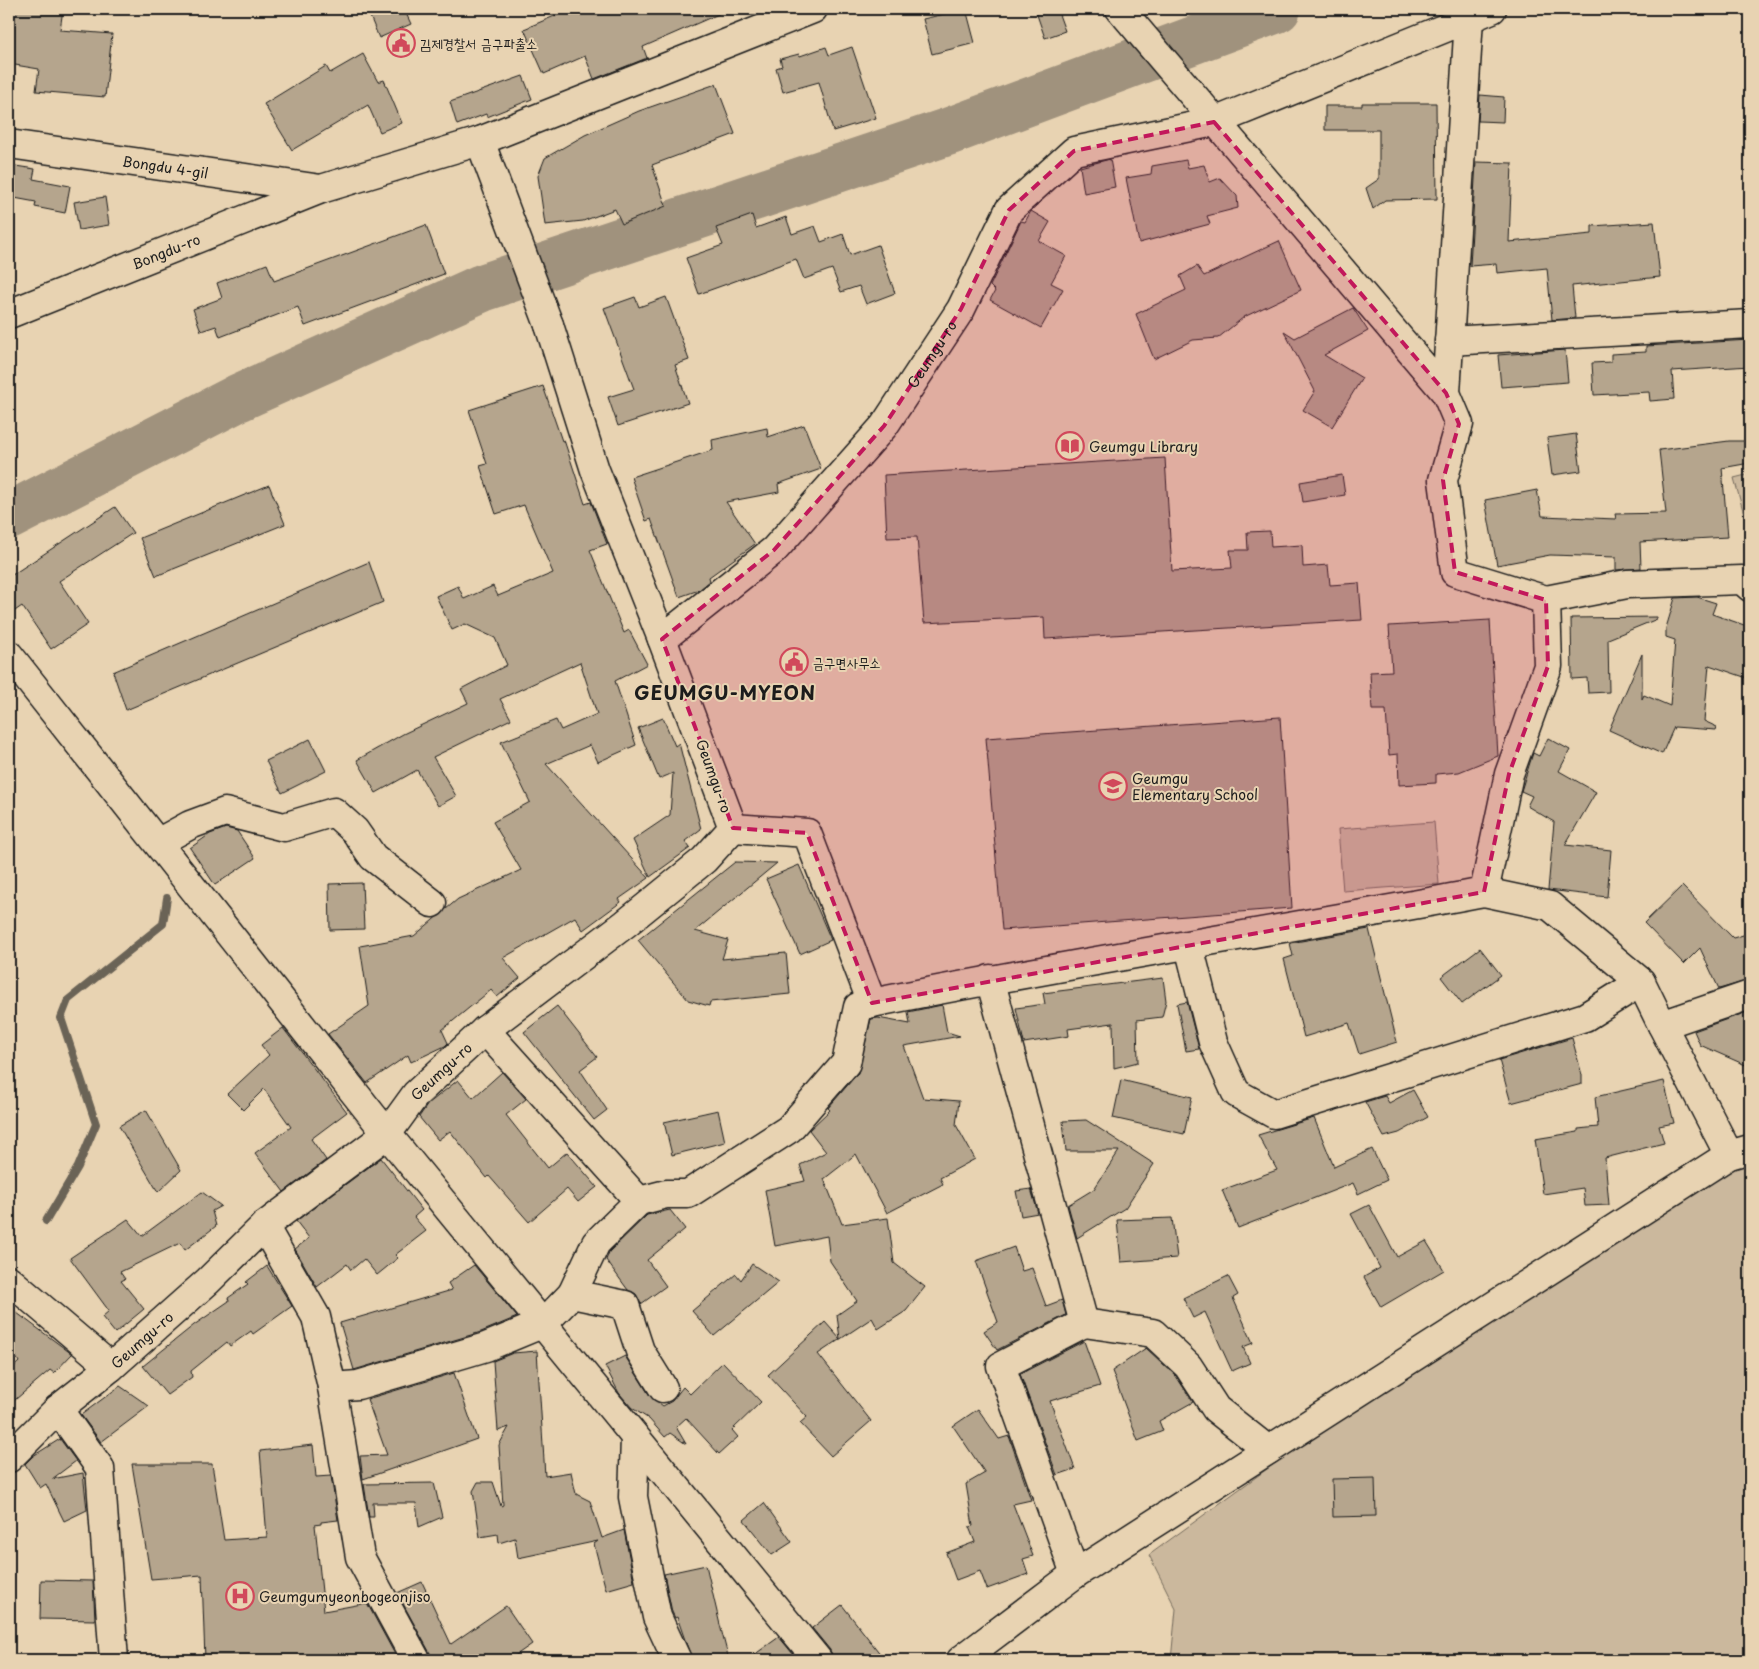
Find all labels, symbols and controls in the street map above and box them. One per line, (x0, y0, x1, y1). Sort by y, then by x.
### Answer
public building icon: 김제경찰서 금구파출소 (386, 28, 416, 58)
place label: 김제경찰서 금구파출소 (420, 33, 537, 54)
street label: Bongdu 4-gil (121, 150, 210, 183)
street label: Bongdu-ro (129, 228, 203, 274)
street label: Geumgu-ro (901, 316, 961, 392)
library icon: Geumgu Library (1055, 431, 1085, 461)
place label: Geumgu Library (1089, 436, 1198, 457)
public building icon: 금구면사무소 (779, 647, 809, 677)
place label: 금구면사무소 (813, 652, 881, 673)
district label: GEUMGU-MYEON (634, 678, 816, 706)
street label: Geumgu-ro (691, 736, 737, 816)
place label: Geumgu Elementary School (1132, 768, 1258, 805)
school or university icon: Geumgu Elementary School (1098, 771, 1128, 801)
street label: Geumgu-ro (405, 1037, 476, 1105)
street label: Geumgu-ro (106, 1306, 178, 1373)
hospital icon: Geumgumyeonbogeonjiso (225, 1581, 255, 1611)
place label: Geumgumyeonbogeonjiso (259, 1586, 431, 1607)

